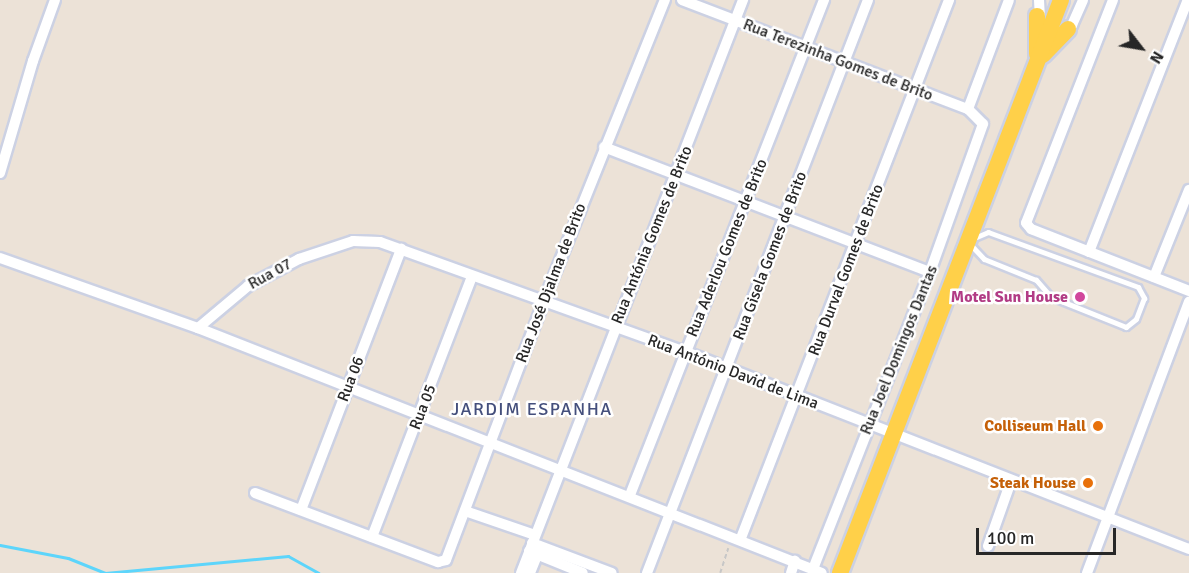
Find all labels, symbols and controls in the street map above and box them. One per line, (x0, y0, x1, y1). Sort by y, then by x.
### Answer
street label: Rua Terezinha Gomes de Brito (740, 15, 936, 105)
north arrow (1111, 18, 1171, 78)
text: N (1145, 47, 1168, 67)
street label: Rua Antónia Gomes de Brito (607, 143, 697, 327)
street label: Rua Aderlou Gomes de Brito (682, 156, 772, 340)
street label: Rua Gisela Gomes de Brito (729, 169, 811, 343)
street label: Rua Durval Gomes de Brito (804, 181, 888, 359)
street label: Rua José Djalma de Brito (512, 201, 590, 365)
street label: Rua 07 (245, 254, 295, 294)
street label: Rua Joel Domingos Dantas (856, 263, 942, 437)
place label: Motel Sun House (951, 287, 1068, 307)
marker: Motel Sun House (1073, 290, 1087, 304)
street label: Rua António David de Lima (645, 330, 821, 414)
street label: Rua 06 (334, 354, 368, 404)
street label: Rua 05 (406, 382, 440, 432)
district label: JARDIM ESPANHA (451, 398, 613, 420)
place label: Colliseum Hall (984, 416, 1086, 436)
marker: Colliseum Hall (1091, 419, 1105, 433)
place label: Steak House (990, 473, 1076, 493)
marker: Steak House (1081, 476, 1095, 490)
scale bar (979, 516, 1118, 554)
text: 100 m (987, 527, 1034, 549)

